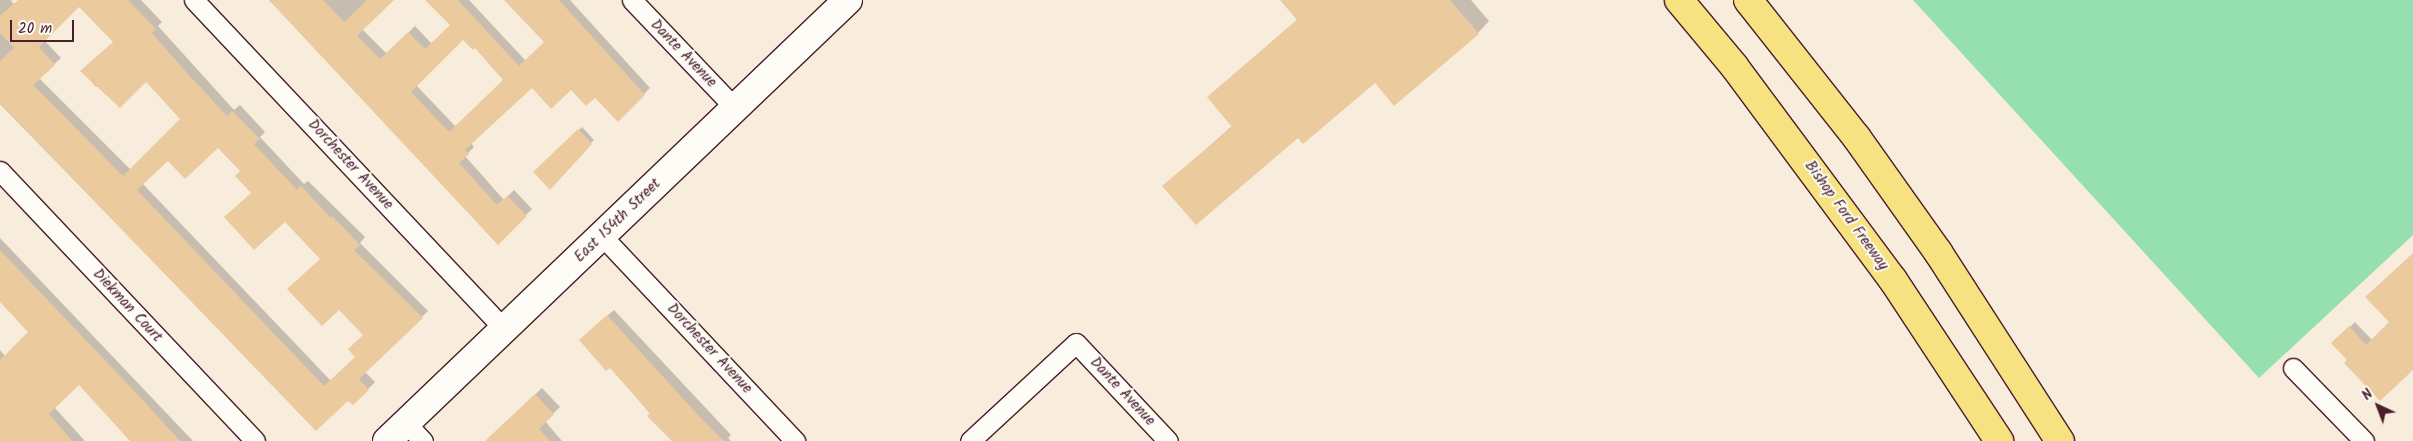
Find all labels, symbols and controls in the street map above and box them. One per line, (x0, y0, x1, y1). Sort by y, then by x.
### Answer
scale bar (12, 10, 76, 42)
street label: Dante Avenue (646, 16, 720, 92)
text: 20 m (18, 17, 52, 41)
street label: Dorchester Avenue (304, 116, 396, 214)
street label: Bishop Ford Freeway (1800, 158, 1892, 274)
street label: East 154th Street (571, 175, 665, 267)
street label: Diekman Court (88, 266, 166, 346)
street label: Dorchester Avenue (663, 300, 755, 398)
street label: Dante Avenue (1086, 354, 1158, 430)
north arrow (2353, 381, 2403, 431)
text: N (2357, 384, 2379, 406)

